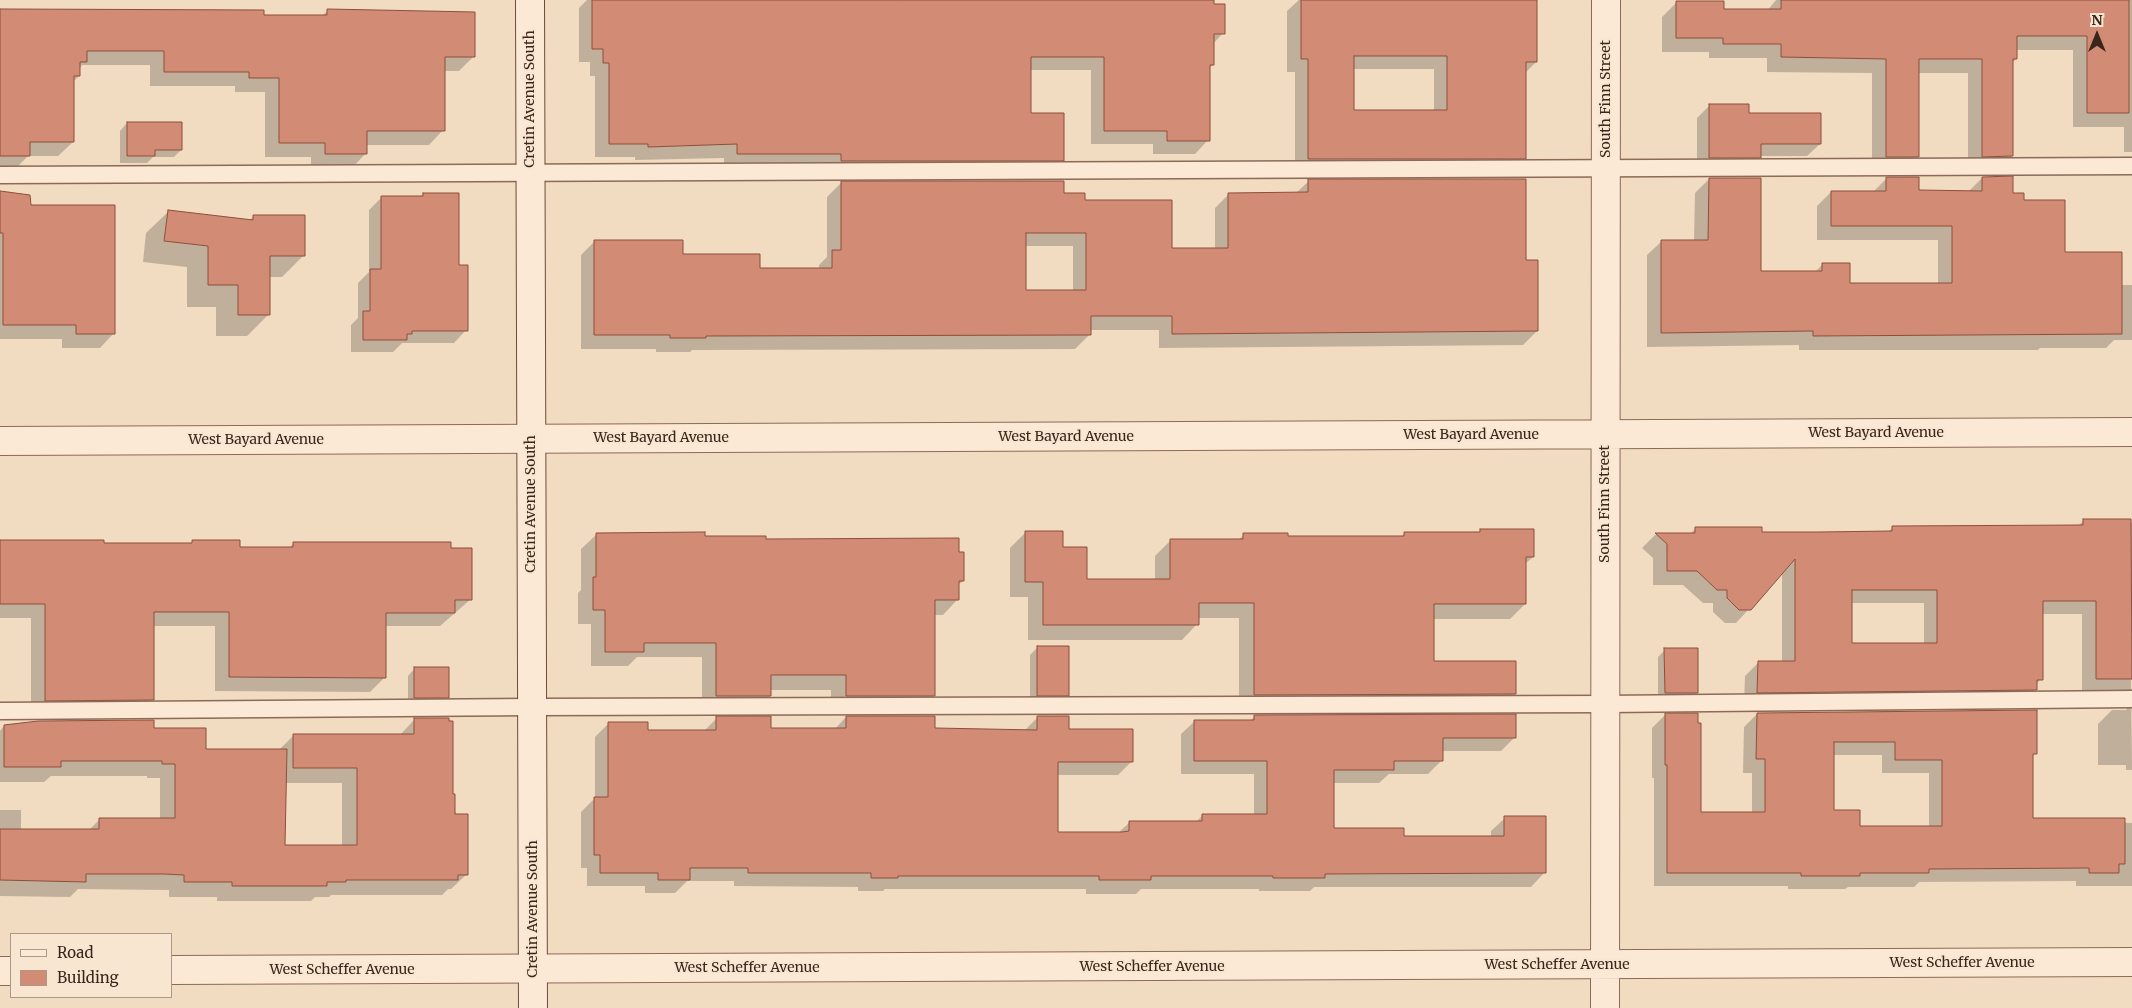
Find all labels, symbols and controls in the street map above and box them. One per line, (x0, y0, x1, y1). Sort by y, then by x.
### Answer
north arrow (2072, 10, 2122, 60)
text: N (2091, 11, 2103, 29)
street label: Cretin Avenue South (522, 30, 538, 168)
street label: South Finn Street (1598, 40, 1614, 158)
street label: West Bayard Avenue (1808, 425, 1944, 441)
street label: West Bayard Avenue (1403, 427, 1539, 443)
street label: West Bayard Avenue (998, 429, 1134, 445)
street label: West Bayard Avenue (593, 430, 729, 446)
street label: West Bayard Avenue (188, 432, 324, 448)
street label: Cretin Avenue South (523, 435, 539, 573)
street label: South Finn Street (1597, 445, 1613, 563)
street label: Cretin Avenue South (525, 840, 541, 978)
legend (10, 933, 172, 998)
text: Road (57, 943, 93, 962)
street label: West Scheffer Avenue (1890, 955, 2034, 971)
street label: West Scheffer Avenue (1485, 957, 1629, 973)
street label: West Scheffer Avenue (1080, 959, 1224, 975)
street label: West Scheffer Avenue (675, 960, 819, 976)
street label: West Scheffer Avenue (270, 962, 414, 978)
text: Building (57, 968, 119, 987)

